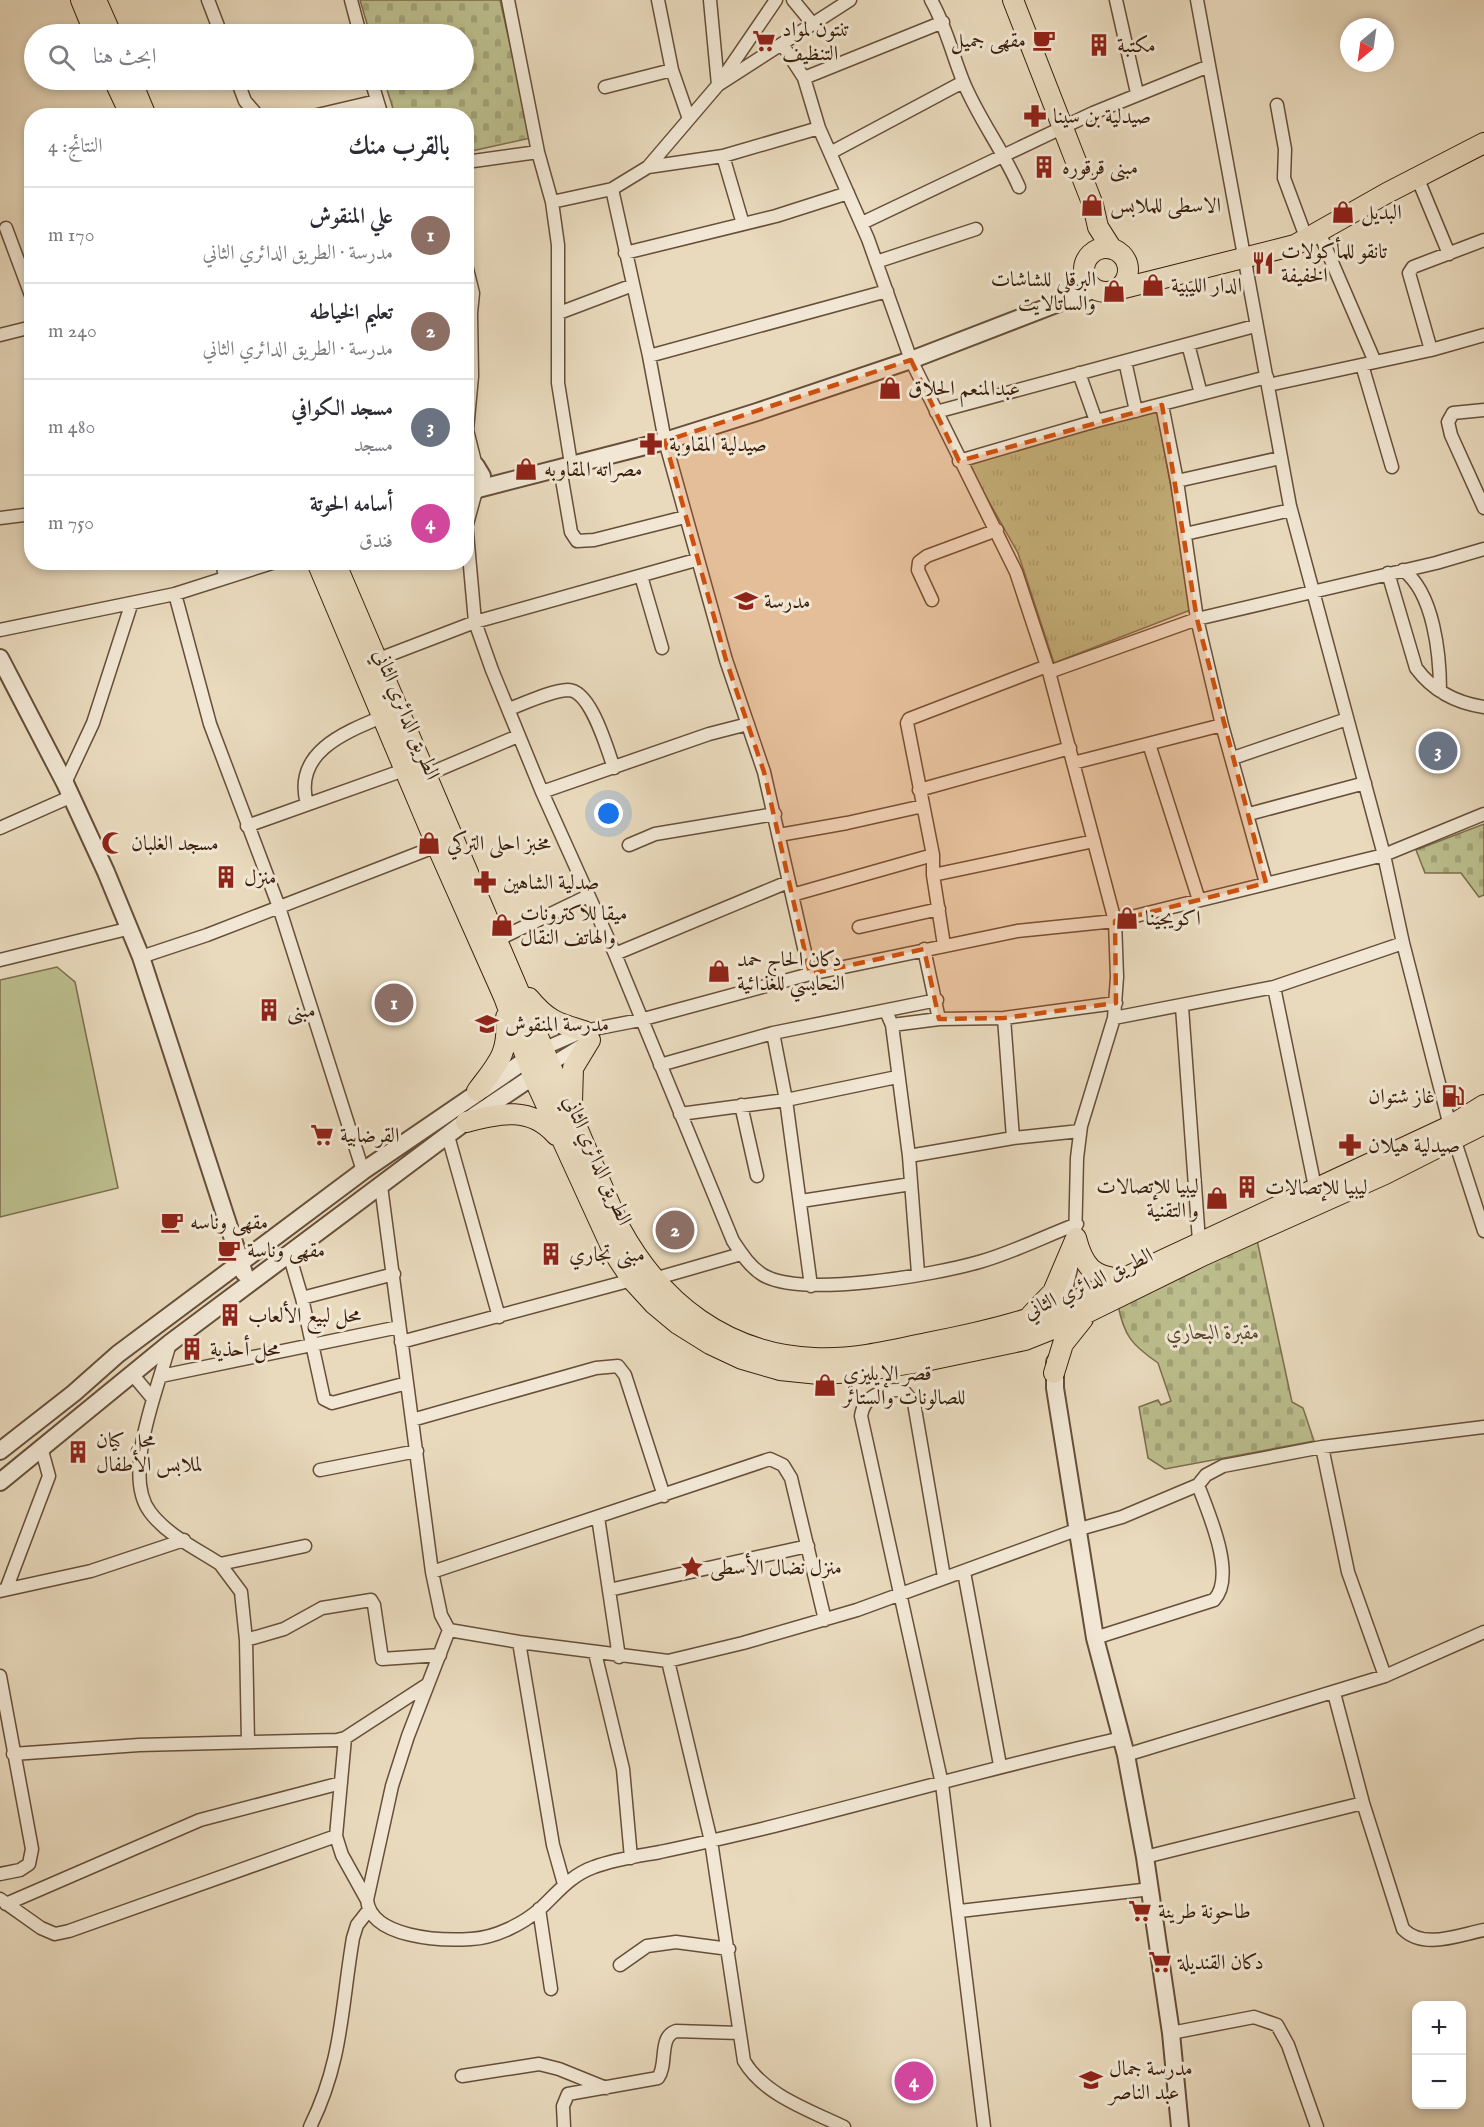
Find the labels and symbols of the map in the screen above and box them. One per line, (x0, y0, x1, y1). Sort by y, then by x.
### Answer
place label: تنتون لمواد التنظيف (782, 17, 850, 68)
north arrow (1340, 18, 1394, 72)
cafe icon: مقهى جميل (1031, 27, 1057, 53)
supermarket icon: تنتون لمواد التنظيف (751, 28, 777, 54)
place label: مقهى جميل (951, 28, 1026, 55)
building icon: مكتبة (1086, 32, 1112, 58)
place label: مكتبة (1117, 33, 1156, 60)
pharmacy icon: صيدلية بن سينا (1022, 103, 1048, 129)
place label: صيدلية بن سينا (1053, 104, 1151, 131)
building icon: مبنى قرقوره (1031, 154, 1057, 180)
place label: مبنى قرقوره (1062, 155, 1138, 182)
shop icon: الاسطى للملابس (1079, 192, 1105, 218)
place label: الاسطى للملابس (1110, 193, 1221, 220)
shop icon: البديل (1330, 199, 1356, 225)
place label: البديل (1361, 200, 1402, 227)
place label: تانقو للمأكولات الخفيفة (1281, 236, 1388, 290)
restaurant icon: تانقو للمأكولات الخفيفة (1250, 250, 1276, 276)
place label: البرقلي للشاشات والساتالايت (991, 267, 1096, 318)
shop icon: الدار الليبية (1140, 272, 1166, 298)
place label: الدار الليبية (1171, 273, 1242, 300)
shop icon: البرقلي للشاشات والساتالايت (1101, 278, 1127, 304)
shop icon: عبدالمنعم الحلاق (877, 375, 903, 401)
place label: عبدالمنعم الحلاق (908, 376, 1020, 408)
pharmacy icon: صيدلية المقاوبة (638, 431, 664, 457)
place label: صيدلية المقاوبة (669, 432, 767, 459)
shop icon: مصراته المقاوبه (513, 456, 539, 482)
place label: مصراته المقاوبه (544, 457, 642, 484)
school or university icon: مدرسة (733, 588, 759, 614)
place label: مدرسة (764, 589, 810, 616)
street label: الطريق الدائري الثاني (364, 645, 445, 785)
pin: 3 (1418, 728, 1458, 774)
your location (594, 799, 623, 828)
mosque icon: مسجد الغلبان (100, 830, 126, 856)
shop icon: مخبز احلى التركي (416, 830, 442, 856)
place label: مخبز احلى التركي (447, 830, 551, 860)
place label: مسجد الغلبان (131, 831, 219, 858)
building icon: منزل (213, 864, 239, 890)
place label: منزل (244, 865, 276, 892)
pharmacy icon: صدلية الشاهين (472, 869, 498, 895)
place label: صدلية الشاهين (503, 870, 599, 897)
place label: ميقا للاكترونات والهاتف النقال (520, 901, 627, 952)
shop icon: اكويجينا (1114, 905, 1140, 931)
place label: اكويجينا (1145, 906, 1201, 933)
shop icon: ميقا للاكترونات والهاتف النقال (489, 912, 515, 938)
place label: دكان الحاج حمد النحايسي للغذائية (737, 947, 845, 1003)
shop icon: دكان الحاج حمد النحايسي للغذائية (706, 958, 732, 984)
pin: 1 (374, 980, 414, 1026)
building icon: مبنى (256, 997, 282, 1023)
place label: مبنى (287, 998, 316, 1025)
school or university icon: مدرسة المنقوش (474, 1011, 500, 1037)
place label: مدرسة المنقوش (505, 1012, 609, 1039)
fuel station icon: غاز شتوان (1440, 1083, 1466, 1109)
place label: غاز شتوان (1368, 1084, 1435, 1111)
street label: الطريق الدائري الثاني (554, 1091, 637, 1231)
supermarket icon: القرضابية (309, 1122, 335, 1148)
place label: القرضابية (340, 1123, 400, 1150)
pharmacy icon: صيدلية هيلان (1337, 1132, 1363, 1158)
place label: صيدلية هيلان (1368, 1133, 1460, 1160)
place label: ليبيا للإتصالات و التقنية (1096, 1174, 1199, 1225)
building icon: ليبيا للإتصالات (1234, 1174, 1260, 1200)
place label: ليبيا للإتصالات (1265, 1175, 1368, 1202)
shop icon: ليبيا للإتصالات و التقنية (1204, 1185, 1230, 1211)
pin: 2 (656, 1208, 694, 1252)
cafe icon: مقهى وناسه (159, 1209, 185, 1235)
place label: مقهى وناسه (190, 1210, 268, 1237)
cafe icon: مقهى وناسة (216, 1237, 242, 1263)
place label: مقهى وناسة (247, 1238, 325, 1265)
building icon: مبنى تجاري (538, 1241, 564, 1267)
place label: مبنى تجاري (569, 1242, 645, 1270)
street label: الطريق الدائري الثاني (1020, 1243, 1159, 1328)
place label: محل لبيع الألعاب (248, 1300, 362, 1334)
building icon: محل لبيع الألعاب (217, 1302, 243, 1328)
park label: مقبرة البحاري (1166, 1320, 1260, 1348)
place label: محل أحذية (210, 1334, 281, 1364)
building icon: محل أحذية (179, 1336, 205, 1362)
place label: قصر الإيليزي للصالونات والستائر (841, 1361, 966, 1412)
shop icon: قصر الإيليزي للصالونات والستائر (812, 1372, 838, 1398)
place label: محل كيان لملابس الأطفال (96, 1428, 203, 1479)
building icon: محل كيان لملابس الأطفال (65, 1439, 91, 1465)
place label: منزل نضال الأسطى (710, 1552, 842, 1582)
place icon: منزل نضال الأسطى (679, 1554, 705, 1580)
supermarket icon: طاحونة طرينة (1127, 1898, 1153, 1924)
place label: طاحونة طرينة (1158, 1899, 1251, 1926)
supermarket icon: دكان القنديلة (1147, 1949, 1173, 1975)
place label: دكان القنديلة (1177, 1950, 1264, 1977)
place label: مدرسة جمال عبد الناصر (1107, 2056, 1193, 2107)
pin: 4 (894, 2058, 934, 2104)
school or university icon: مدرسة جمال عبد الناصر (1078, 2067, 1104, 2093)

